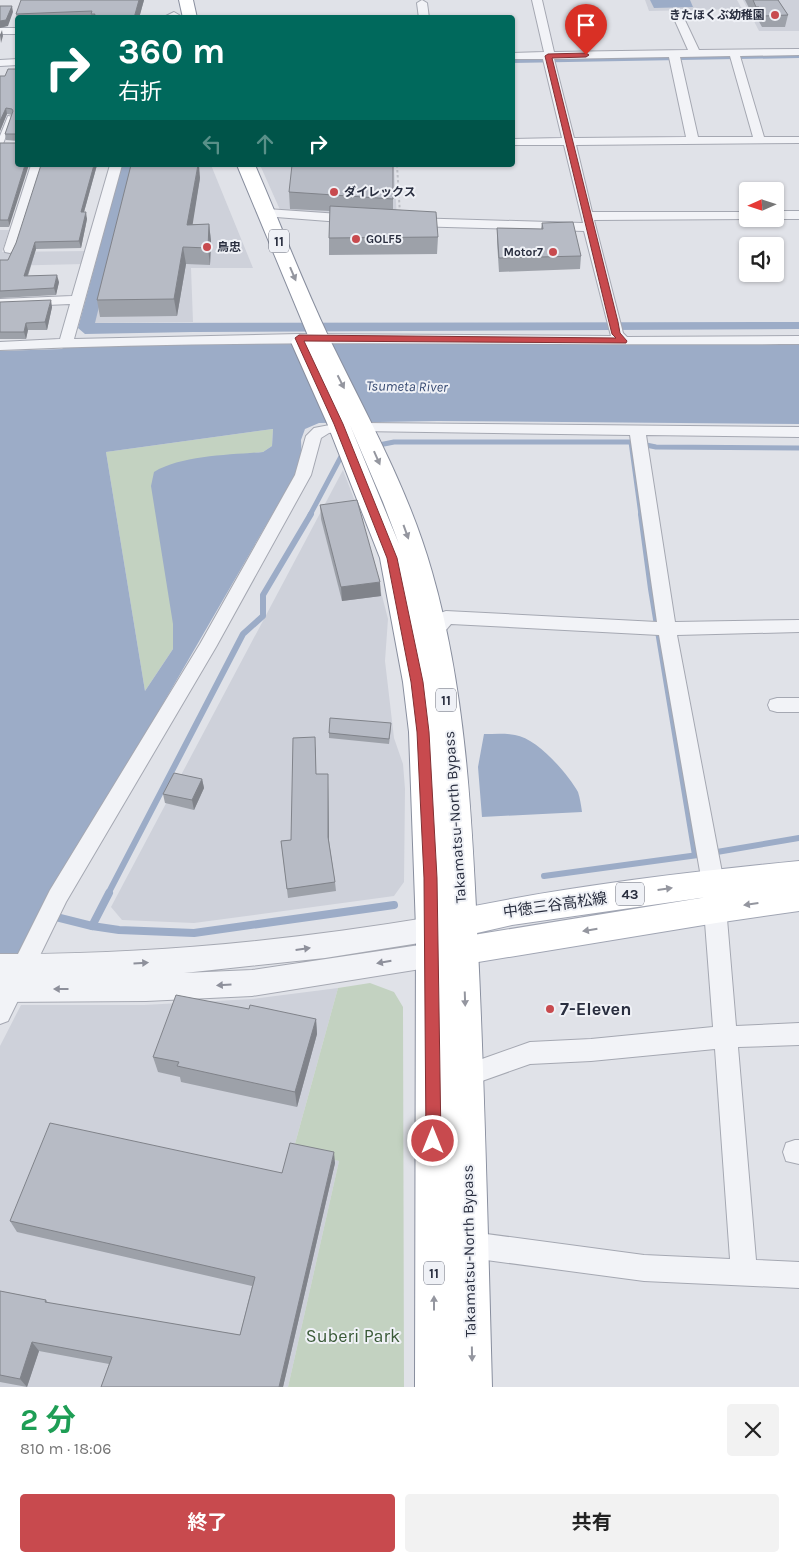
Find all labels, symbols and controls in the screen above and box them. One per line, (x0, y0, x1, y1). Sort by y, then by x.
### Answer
pin (565, 4, 607, 55)
place label: きたほくぶ幼稚園 (669, 8, 765, 22)
marker: きたほくぶ幼稚園 (769, 9, 781, 21)
icon: arrive (572, 11, 600, 39)
text: 360 m (118, 31, 225, 72)
icon: right (35, 35, 100, 100)
text: 右折 (118, 79, 162, 105)
icon: left (198, 130, 226, 158)
icon: ahead (251, 130, 279, 158)
icon: right (304, 130, 332, 158)
north arrow (739, 182, 784, 228)
map controls (739, 182, 784, 282)
place label: ダイレックス (344, 185, 416, 199)
marker: ダイレックス (328, 186, 340, 198)
road number: 11 (269, 230, 289, 252)
place label: GOLF5 (366, 232, 402, 246)
marker: GOLF5 (350, 233, 362, 245)
button: sound (739, 237, 784, 282)
place label: 鳥忠 (217, 240, 241, 254)
marker: 鳥忠 (201, 241, 213, 253)
place label: Motor7 (504, 245, 543, 259)
marker: Motor7 (547, 246, 559, 258)
one-way arrow (289, 267, 297, 281)
one-way arrow (337, 375, 345, 390)
water label: Tsumeta River (366, 377, 449, 396)
one-way arrow (374, 451, 382, 465)
one-way arrow (403, 525, 410, 540)
road number: 11 (436, 688, 456, 712)
street label: Takamatsu-North Bypass (440, 730, 470, 904)
road number: 43 (616, 882, 644, 906)
one-way arrow (658, 885, 674, 893)
street label: 中徳三谷高松線 (502, 889, 608, 921)
one-way arrow (742, 901, 758, 909)
one-way arrow (582, 926, 598, 934)
one-way arrow (295, 945, 311, 953)
one-way arrow (133, 958, 149, 966)
one-way arrow (376, 959, 392, 967)
one-way arrow (215, 981, 231, 989)
one-way arrow (53, 985, 69, 993)
one-way arrow (461, 991, 469, 1007)
place label: 7-Eleven (560, 998, 631, 1020)
marker: 7-Eleven (544, 1003, 556, 1015)
position arrow (406, 1114, 458, 1166)
street label: Takamatsu-North Bypass (458, 1165, 480, 1337)
road number: 11 (424, 1262, 444, 1284)
one-way arrow (430, 1295, 438, 1311)
park label: Suberi Park (306, 1325, 400, 1347)
one-way arrow (468, 1346, 476, 1362)
text: 2 分 (20, 1402, 76, 1438)
button: close (727, 1404, 779, 1456)
text: 810 m · 18:06 (20, 1439, 111, 1458)
button: 終了 (20, 1494, 395, 1552)
button: 共有 (405, 1494, 779, 1552)

